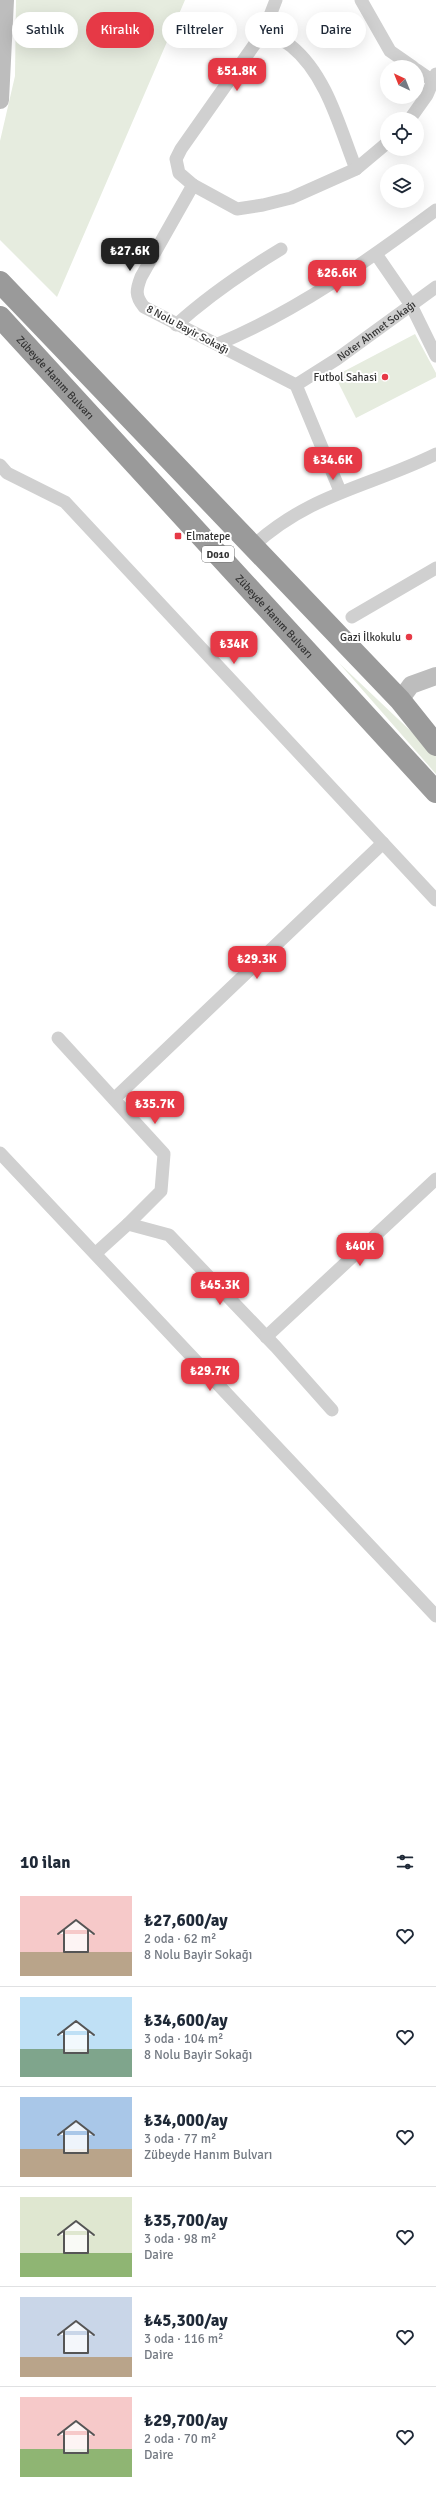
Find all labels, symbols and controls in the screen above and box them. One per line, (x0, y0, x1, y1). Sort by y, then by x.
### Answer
chip: Satılık (12, 12, 78, 48)
chip: Kiralık (86, 12, 154, 48)
chip: Filtreler (162, 12, 237, 48)
chip: Yeni (245, 12, 298, 48)
chip: Daire (306, 12, 366, 48)
pin: ₺51.8K (204, 58, 270, 92)
north arrow (380, 60, 424, 104)
map controls (380, 60, 424, 208)
text: ₺51.8K (217, 63, 257, 79)
button: locate (380, 112, 424, 156)
button: layers (380, 164, 424, 208)
pin: ₺27.6K (97, 238, 163, 272)
text: ₺27.6K (110, 243, 150, 259)
pin: ₺26.6K (304, 260, 370, 294)
text: ₺26.6K (317, 265, 357, 281)
street label: Noter Ahmet Sokağı (335, 298, 418, 364)
street label: 8 Nolu Bayir Sokağı (144, 302, 231, 357)
street label: Zübeyde Hanım Bulvarı (14, 333, 97, 422)
place label: Futbol Sahasi (313, 371, 377, 384)
marker: Futbol Sahasi (380, 372, 390, 382)
pin: ₺34.6K (300, 447, 366, 481)
text: ₺34.6K (313, 452, 353, 468)
place label: Elmatepe (186, 530, 230, 543)
marker: Elmatepe (173, 531, 183, 541)
road number: D010 (202, 546, 234, 562)
street label: Zübeyde Hanım Bulvarı (233, 572, 316, 661)
place label: Gazi İlkokulu (340, 630, 401, 644)
pin: ₺34K (210, 631, 258, 665)
marker: Gazi İlkokulu (404, 632, 414, 642)
text: ₺34K (219, 636, 249, 652)
pin: ₺29.3K (224, 946, 290, 980)
text: ₺29.3K (237, 951, 277, 967)
pin: ₺35.7K (122, 1091, 188, 1125)
text: ₺35.7K (135, 1096, 175, 1112)
pin: ₺40K (336, 1233, 384, 1267)
text: ₺40K (345, 1238, 375, 1254)
pin: ₺45.3K (187, 1272, 253, 1306)
text: ₺45.3K (200, 1277, 240, 1293)
pin: ₺29.7K (177, 1358, 243, 1392)
text: ₺29.7K (190, 1363, 230, 1379)
icon: filters (394, 1851, 416, 1873)
text: 10 ilan (20, 1852, 71, 1873)
text: ₺27,600/ay (144, 1910, 228, 1931)
icon: home (52, 1912, 100, 1960)
icon: heart (394, 1925, 416, 1947)
text: 2 oda · 62 m² (144, 1931, 217, 1947)
text: 8 Nolu Bayir Sokağı (144, 1947, 252, 1963)
text: ₺34,600/ay (144, 2010, 228, 2031)
icon: home (52, 2013, 100, 2061)
icon: heart (394, 2026, 416, 2048)
text: 3 oda · 104 m² (144, 2031, 224, 2047)
text: 8 Nolu Bayir Sokağı (144, 2047, 252, 2063)
text: ₺34,000/ay (144, 2110, 228, 2131)
icon: home (52, 2113, 100, 2161)
icon: heart (394, 2126, 416, 2148)
text: 3 oda · 77 m² (144, 2131, 217, 2147)
text: Zübeyde Hanım Bulvarı (144, 2147, 272, 2163)
text: ₺35,700/ay (144, 2210, 228, 2231)
icon: home (52, 2213, 100, 2261)
icon: heart (394, 2226, 416, 2248)
text: 3 oda · 98 m² (144, 2231, 217, 2247)
text: Daire (144, 2247, 174, 2263)
text: ₺45,300/ay (144, 2310, 228, 2331)
icon: home (52, 2313, 100, 2361)
icon: heart (394, 2326, 416, 2348)
text: 3 oda · 116 m² (144, 2331, 224, 2347)
text: Daire (144, 2347, 174, 2363)
text: ₺29,700/ay (144, 2410, 228, 2431)
icon: home (52, 2413, 100, 2461)
icon: heart (394, 2426, 416, 2448)
text: 2 oda · 70 m² (144, 2431, 217, 2447)
text: Daire (144, 2447, 174, 2463)

